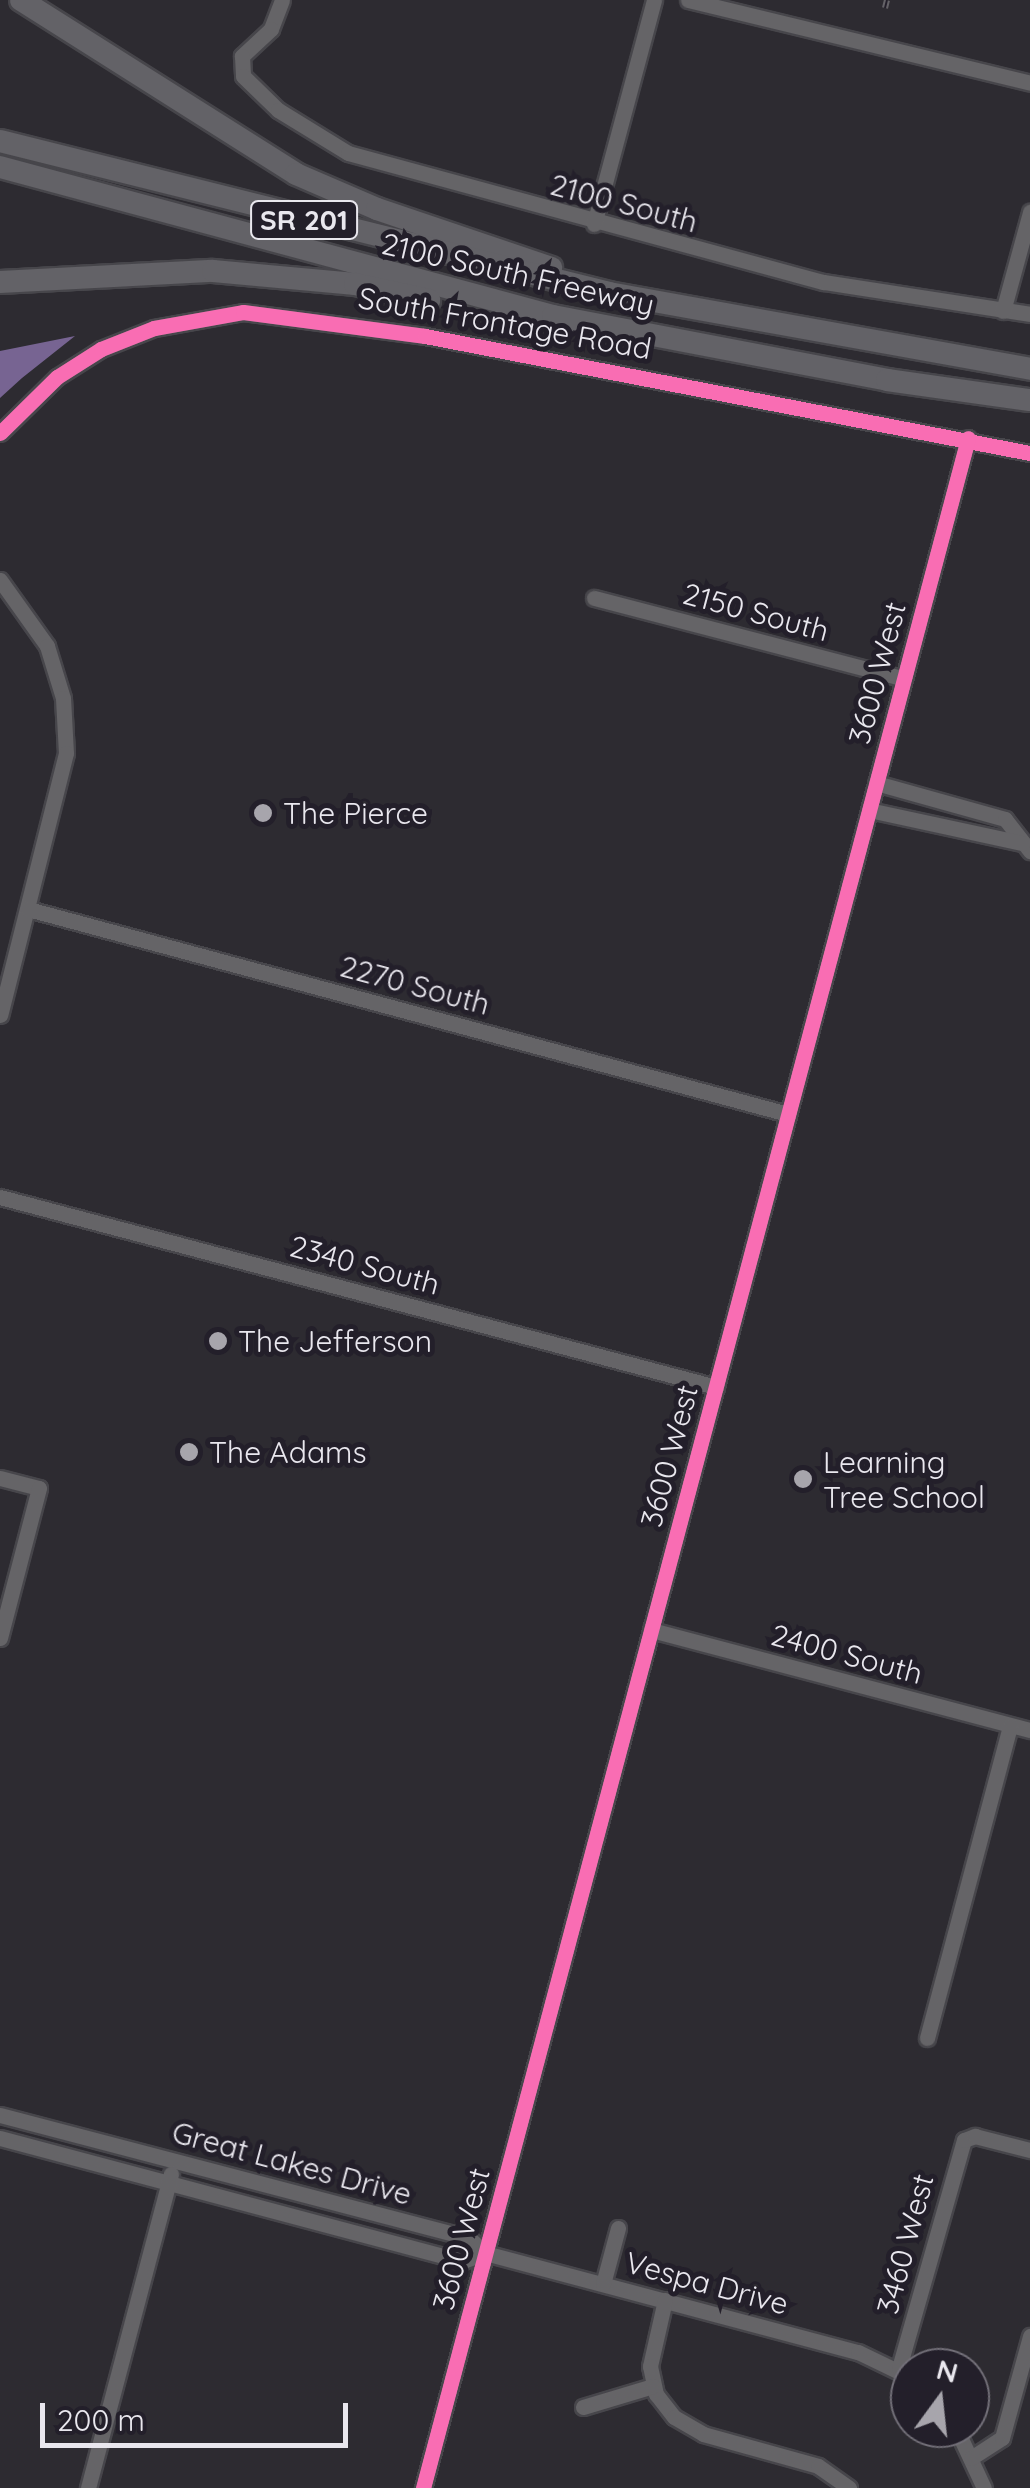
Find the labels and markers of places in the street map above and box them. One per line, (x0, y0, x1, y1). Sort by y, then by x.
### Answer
place label: The Pierce (283, 795, 428, 831)
marker: The Pierce (252, 802, 274, 824)
place label: The Jefferson (238, 1323, 432, 1359)
marker: The Jefferson (207, 1330, 229, 1352)
place label: The Adams (209, 1434, 366, 1470)
marker: The Adams (178, 1441, 200, 1463)
place label: Learning Tree School (823, 1444, 985, 1514)
marker: Learning Tree School (792, 1468, 814, 1490)

